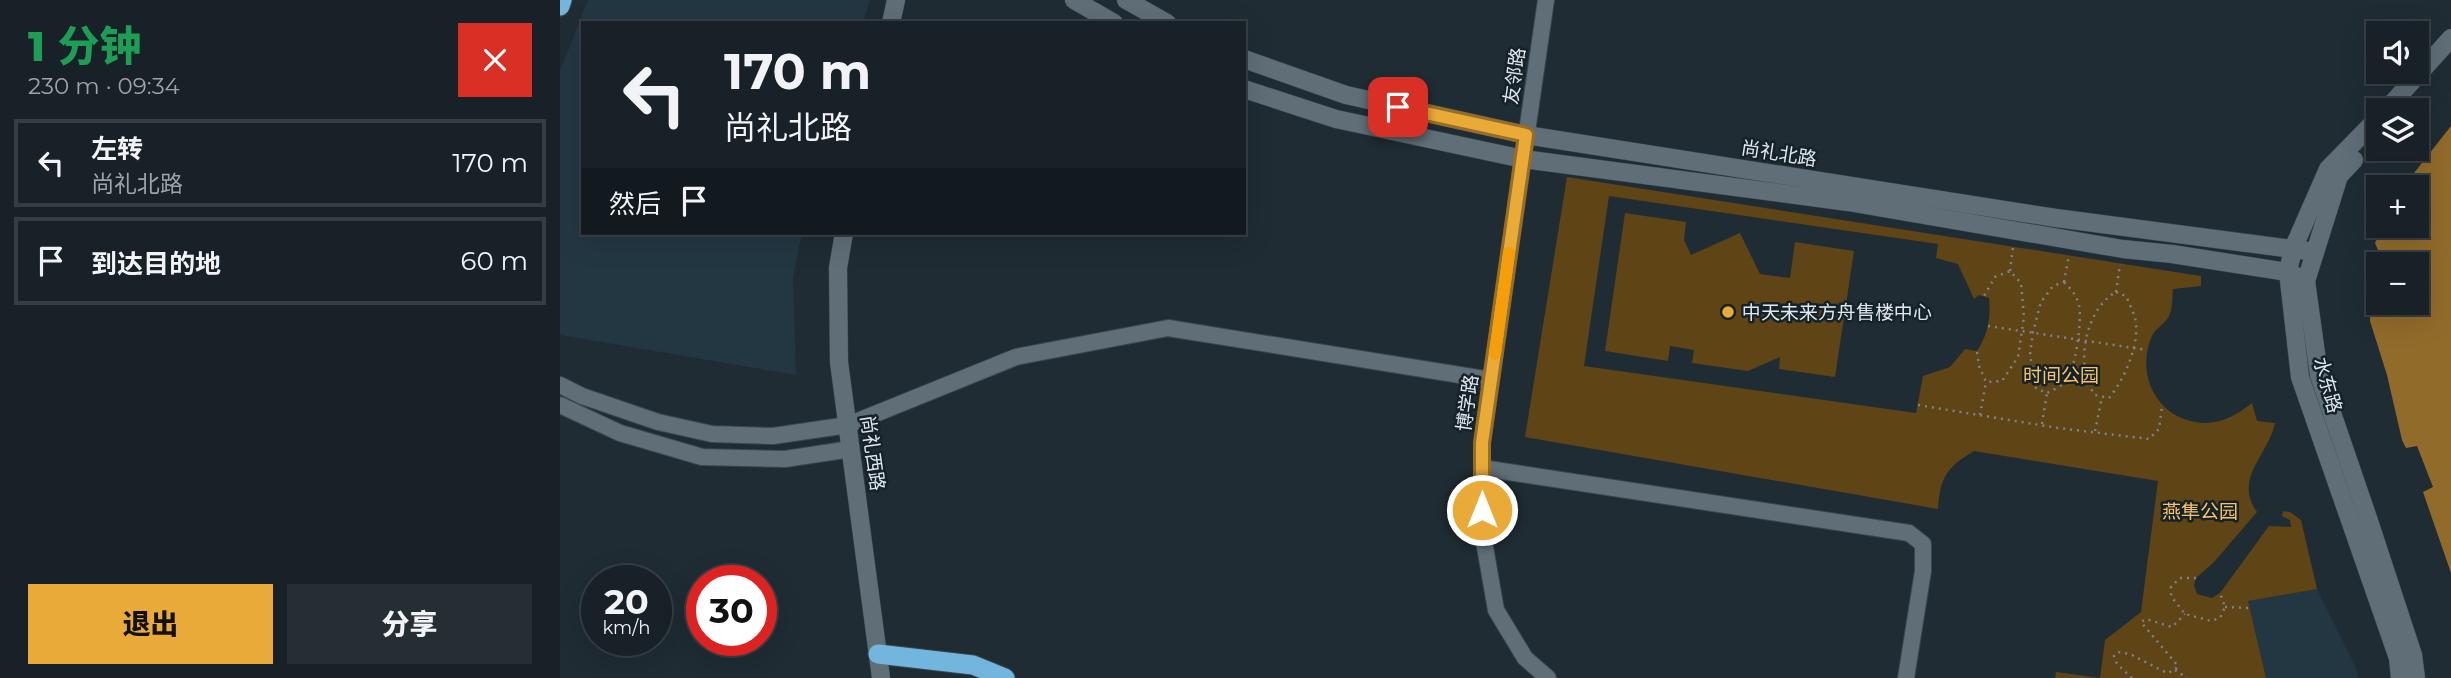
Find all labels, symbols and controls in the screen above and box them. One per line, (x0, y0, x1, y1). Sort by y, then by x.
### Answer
text: 1 分钟 (28, 20, 141, 72)
map controls (2366, 21, 2429, 315)
button: sound (2366, 21, 2429, 84)
button: close (458, 23, 532, 97)
text: 170 m (724, 42, 871, 101)
street label: 友邻路 (1499, 46, 1530, 106)
icon: left (609, 49, 700, 140)
text: 230 m · 09:34 (28, 72, 180, 100)
pin (1368, 77, 1428, 137)
icon: arrive (1379, 88, 1417, 126)
button: layers (2366, 98, 2429, 161)
text: 尚礼北路 (724, 108, 852, 147)
text: 左转 (91, 133, 143, 165)
street label: 尚礼北路 (1740, 136, 1818, 171)
icon: left (32, 144, 70, 182)
text: 170 m (452, 147, 528, 179)
text: 尚礼北路 (91, 170, 183, 198)
button: + (2366, 175, 2429, 238)
icon: arrive (675, 182, 713, 220)
text: 然后 (609, 188, 661, 220)
icon: arrive (32, 242, 70, 280)
text: 60 m (461, 245, 528, 277)
text: 到达目的地 (91, 248, 221, 280)
button: − (2366, 252, 2429, 315)
place label: 中天未来方舟售楼中心 (1742, 301, 1932, 324)
marker: 中天未来方舟售楼中心 (1720, 304, 1736, 320)
street label: 水东路 (2309, 355, 2346, 416)
park label: 时间公园 (2023, 364, 2099, 387)
street label: 博学路 (1452, 373, 1483, 433)
street label: 尚礼西路 (856, 414, 889, 492)
position arrow (1445, 473, 1519, 547)
park label: 燕隼公园 (2162, 500, 2238, 523)
speed limit sign: 30 (686, 565, 777, 656)
text: 20 (604, 580, 649, 623)
button: 退出 (28, 584, 273, 664)
button: 分享 (287, 584, 532, 664)
text: km/h (602, 617, 651, 639)

